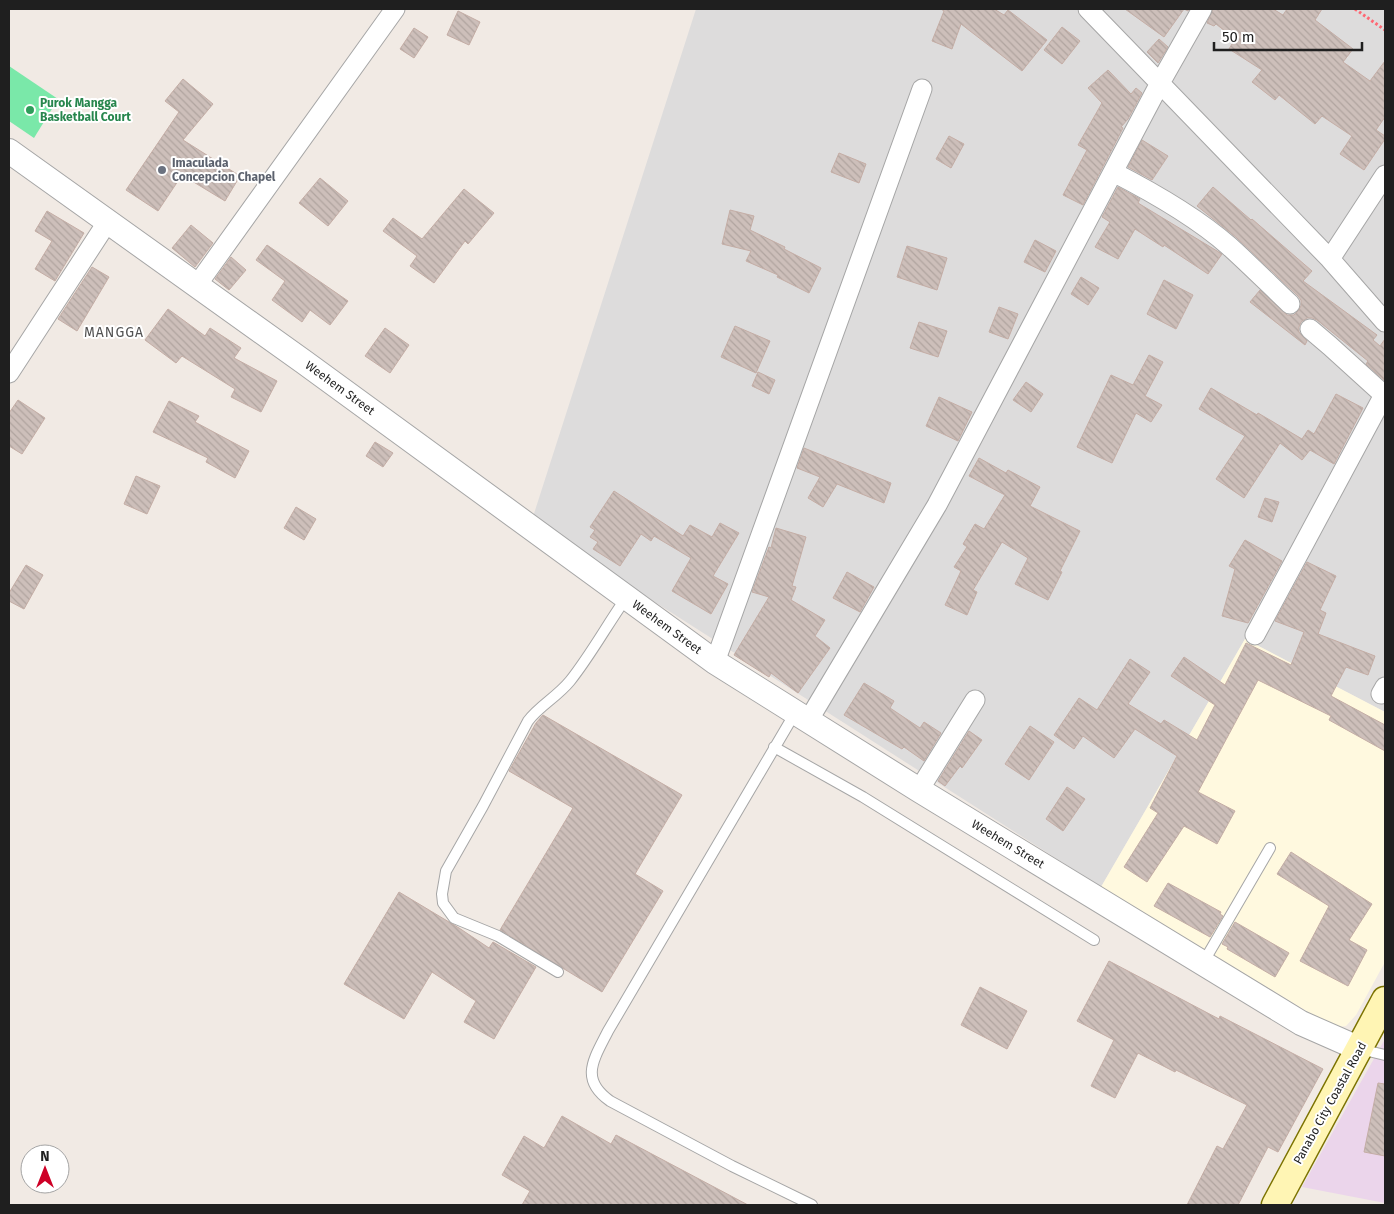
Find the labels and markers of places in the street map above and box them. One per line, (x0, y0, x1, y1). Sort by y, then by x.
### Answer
place label: Purok Mangga Basketball Court (40, 96, 131, 124)
marker: Purok Mangga Basketball Court (24, 104, 36, 116)
place label: Imaculada Concepcion Chapel (172, 156, 276, 184)
marker: Imaculada Concepcion Chapel (156, 164, 168, 176)

